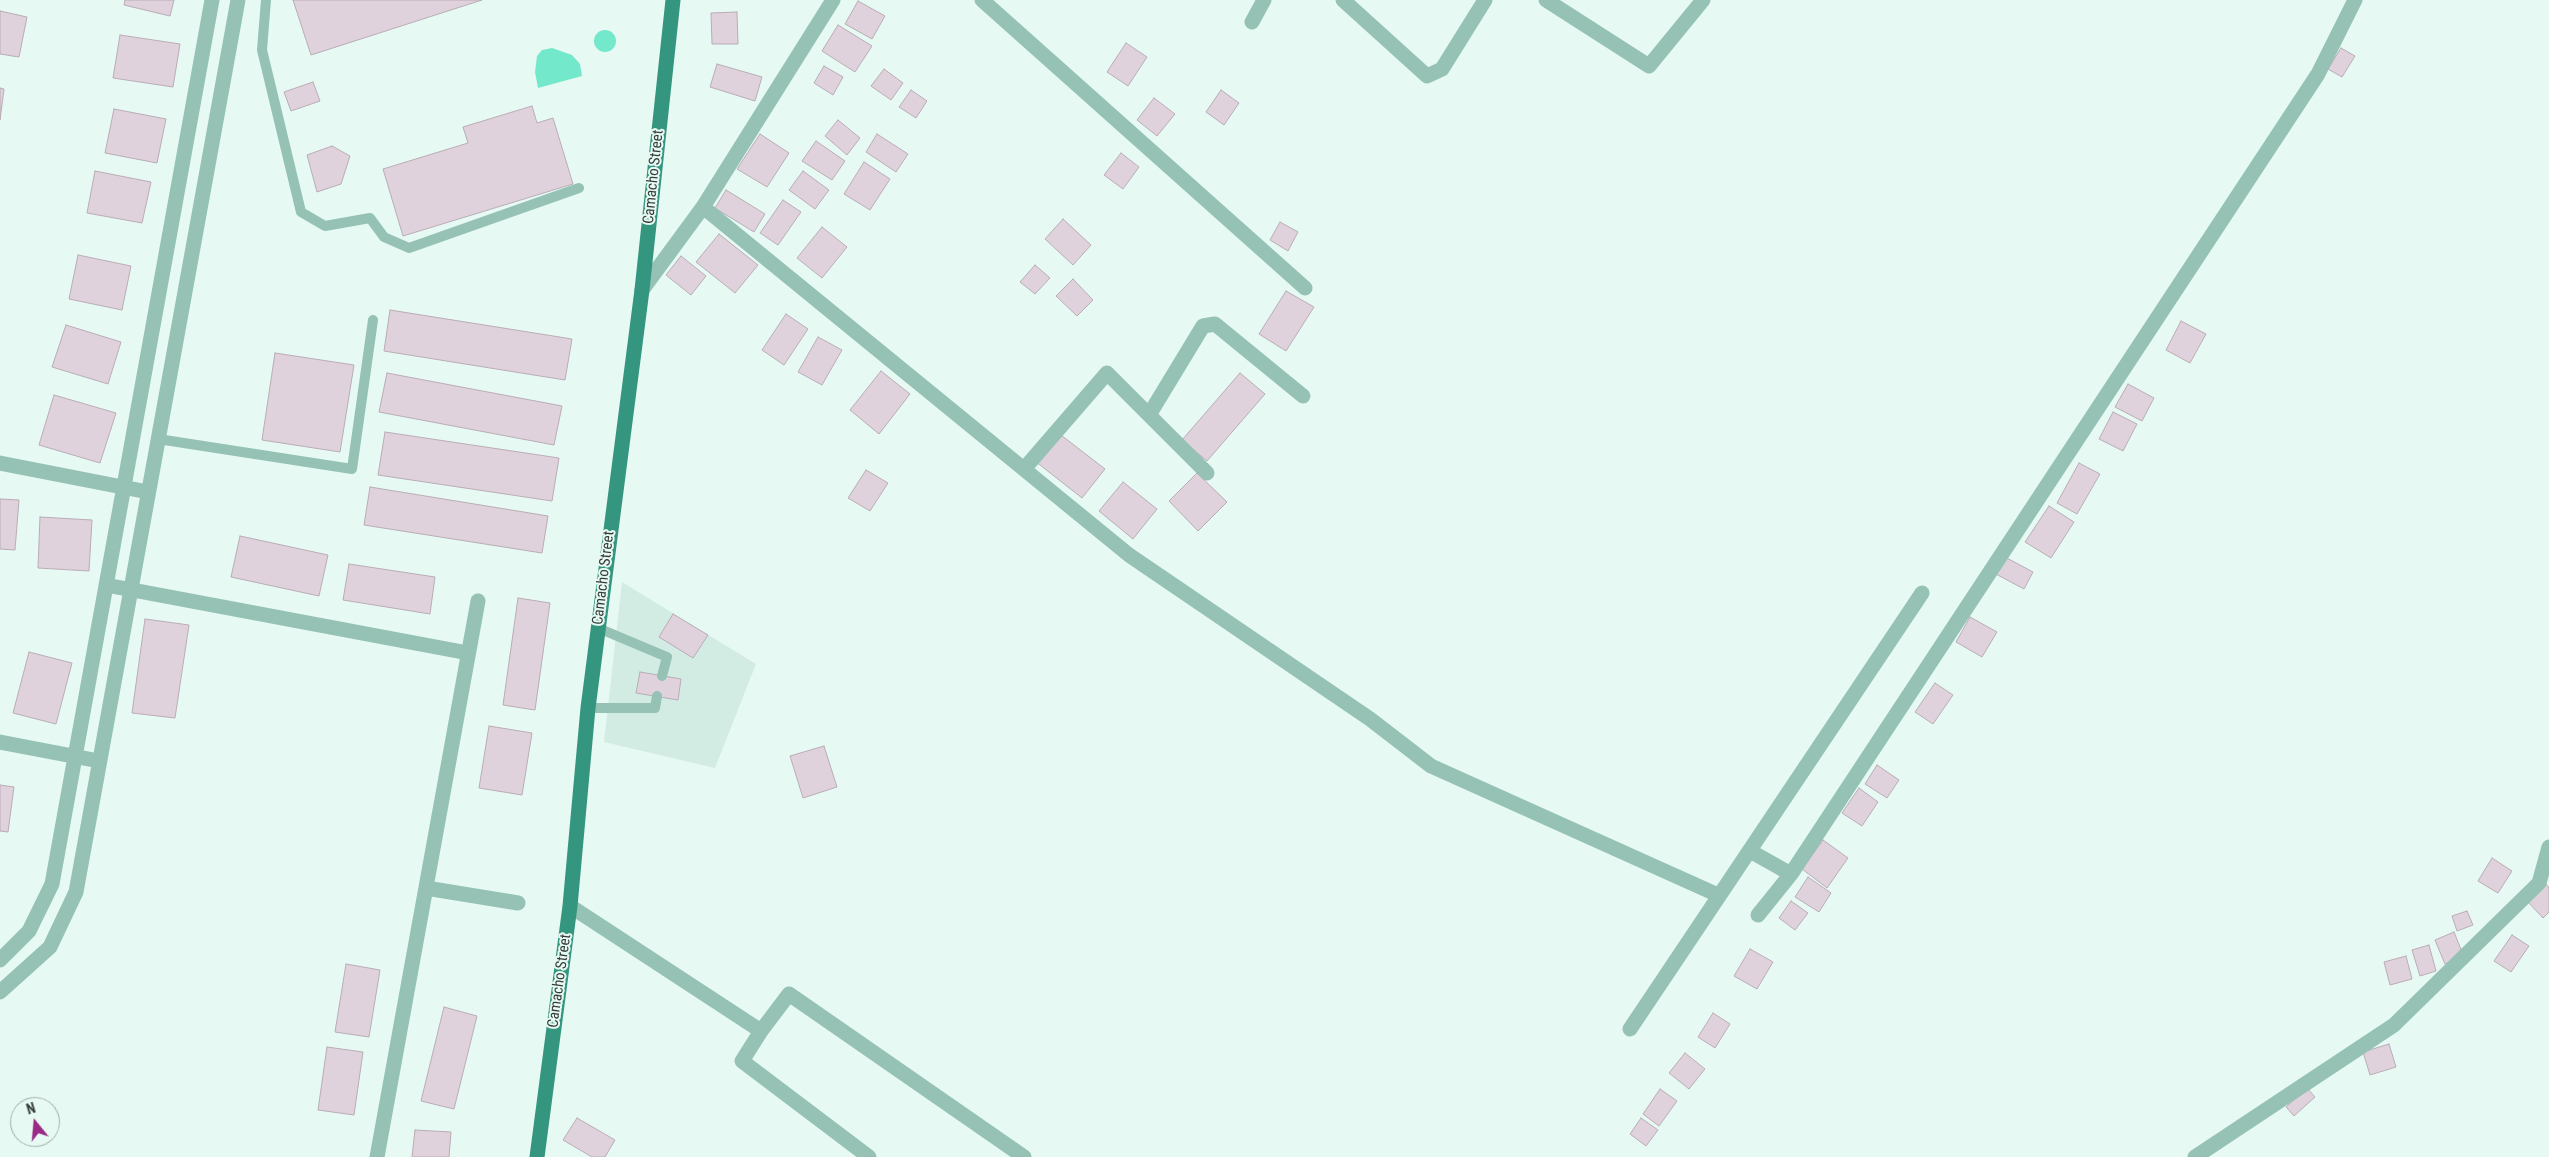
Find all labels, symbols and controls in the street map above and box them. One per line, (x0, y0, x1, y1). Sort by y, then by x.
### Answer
street label: Camacho Street (640, 129, 668, 225)
street label: Camacho Street (589, 530, 619, 626)
street label: Camacho Street (545, 933, 575, 1029)
north arrow (10, 1097, 60, 1147)
text: N (24, 1100, 37, 1118)

